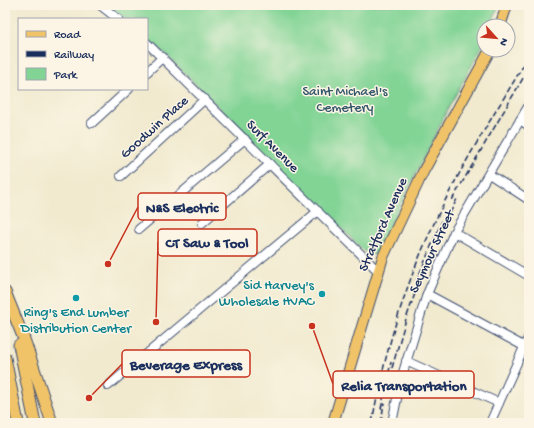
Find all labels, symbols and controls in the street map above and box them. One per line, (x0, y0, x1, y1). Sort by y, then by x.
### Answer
legend (18, 18, 148, 90)
north arrow (476, 18, 516, 58)
text: Road (54, 29, 81, 43)
text: N (496, 36, 510, 48)
text: Railway (54, 49, 94, 63)
text: Park (53, 69, 79, 83)
park label: Saint Michael's Cemetery (303, 84, 388, 117)
street label: Goodwin Place (117, 92, 193, 163)
street label: Surf Avenue (242, 117, 302, 177)
street label: Stratford Avenue (356, 175, 413, 274)
callout: N&S Electric (138, 193, 226, 220)
text: N&S Electric (146, 200, 219, 218)
street label: Seymour Street (406, 206, 460, 296)
callout: CT Saw & Tool (158, 229, 257, 256)
text: CT Saw & Tool (164, 235, 249, 253)
place label: Sid Harvey's Wholesale HVAC (219, 278, 315, 311)
marker: Sid Harvey's Wholesale HVAC (317, 289, 327, 299)
marker: Ring's End Lumber Distribution Center (71, 293, 81, 303)
place label: Ring's End Lumber Distribution Center (20, 305, 132, 338)
callout: Beverage Express (122, 350, 250, 377)
text: Beverage Express (129, 357, 243, 375)
callout: Relia Transportation (333, 371, 474, 398)
text: Relia Transportation (340, 378, 468, 396)

